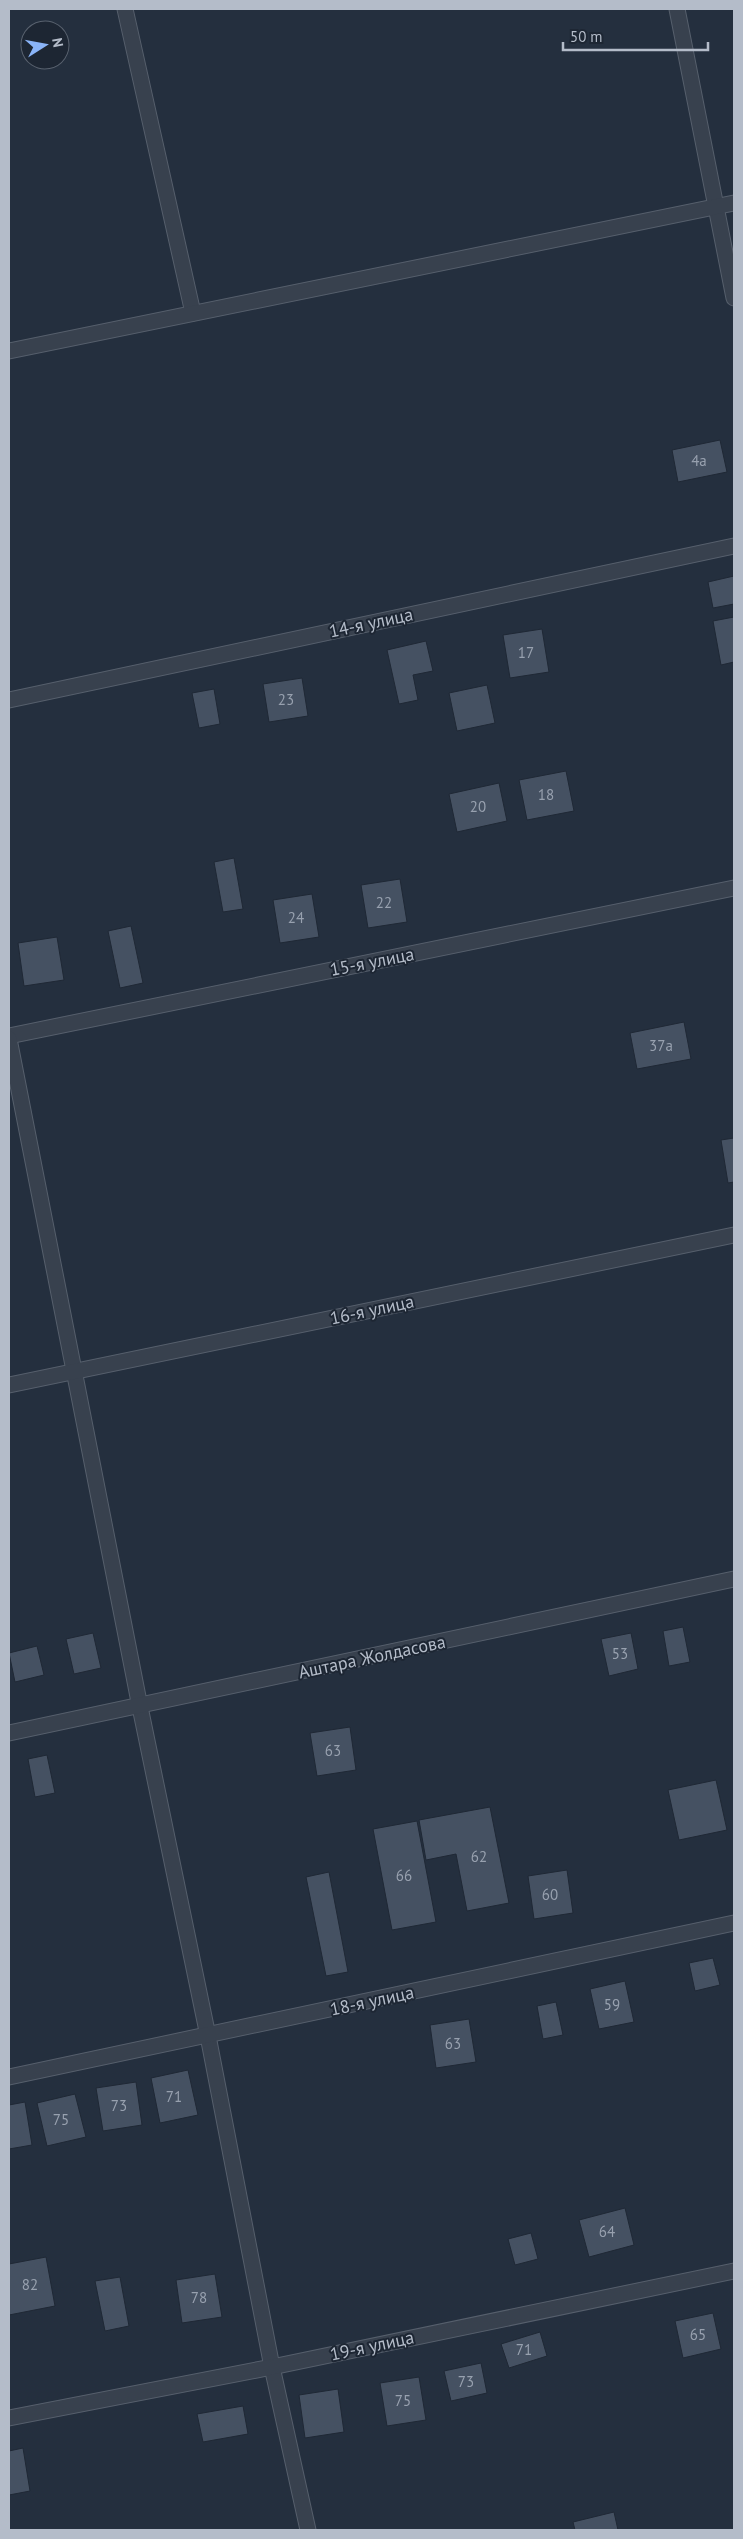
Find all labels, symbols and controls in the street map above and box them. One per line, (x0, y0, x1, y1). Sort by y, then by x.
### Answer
north arrow (20, 20, 70, 70)
scale bar (563, 20, 708, 52)
text: 50 m (570, 27, 603, 46)
text: N (48, 36, 67, 49)
house number: 4а (691, 451, 707, 470)
street label: 14-я улица (327, 602, 415, 643)
house number: 17 (518, 643, 534, 662)
house number: 23 (278, 690, 294, 709)
house number: 18 (538, 785, 554, 804)
house number: 20 (470, 797, 486, 816)
house number: 22 (376, 893, 392, 912)
house number: 24 (288, 908, 304, 927)
street label: 15-я улица (328, 942, 416, 981)
house number: 37а (649, 1036, 673, 1055)
street label: 16-я улица (328, 1289, 416, 1330)
street label: Аштара Жолдасова (296, 1630, 448, 1683)
house number: 53 (612, 1644, 628, 1663)
house number: 63 (325, 1741, 341, 1760)
house number: 62 (471, 1847, 487, 1866)
house number: 66 (396, 1866, 412, 1885)
house number: 60 (542, 1885, 558, 1904)
street label: 18-я улица (328, 1980, 416, 2021)
house number: 59 (604, 1995, 620, 2014)
house number: 63 (445, 2034, 461, 2053)
house number: 71 (166, 2087, 182, 2106)
house number: 73 (111, 2096, 127, 2115)
house number: 75 (53, 2110, 69, 2129)
house number: 64 (599, 2222, 615, 2241)
house number: 82 (22, 2275, 38, 2294)
house number: 78 (191, 2288, 207, 2307)
street label: 19-я улица (328, 2325, 416, 2366)
house number: 65 (690, 2325, 706, 2344)
house number: 71 (516, 2340, 532, 2359)
house number: 73 (458, 2372, 474, 2391)
house number: 75 (395, 2391, 411, 2410)

